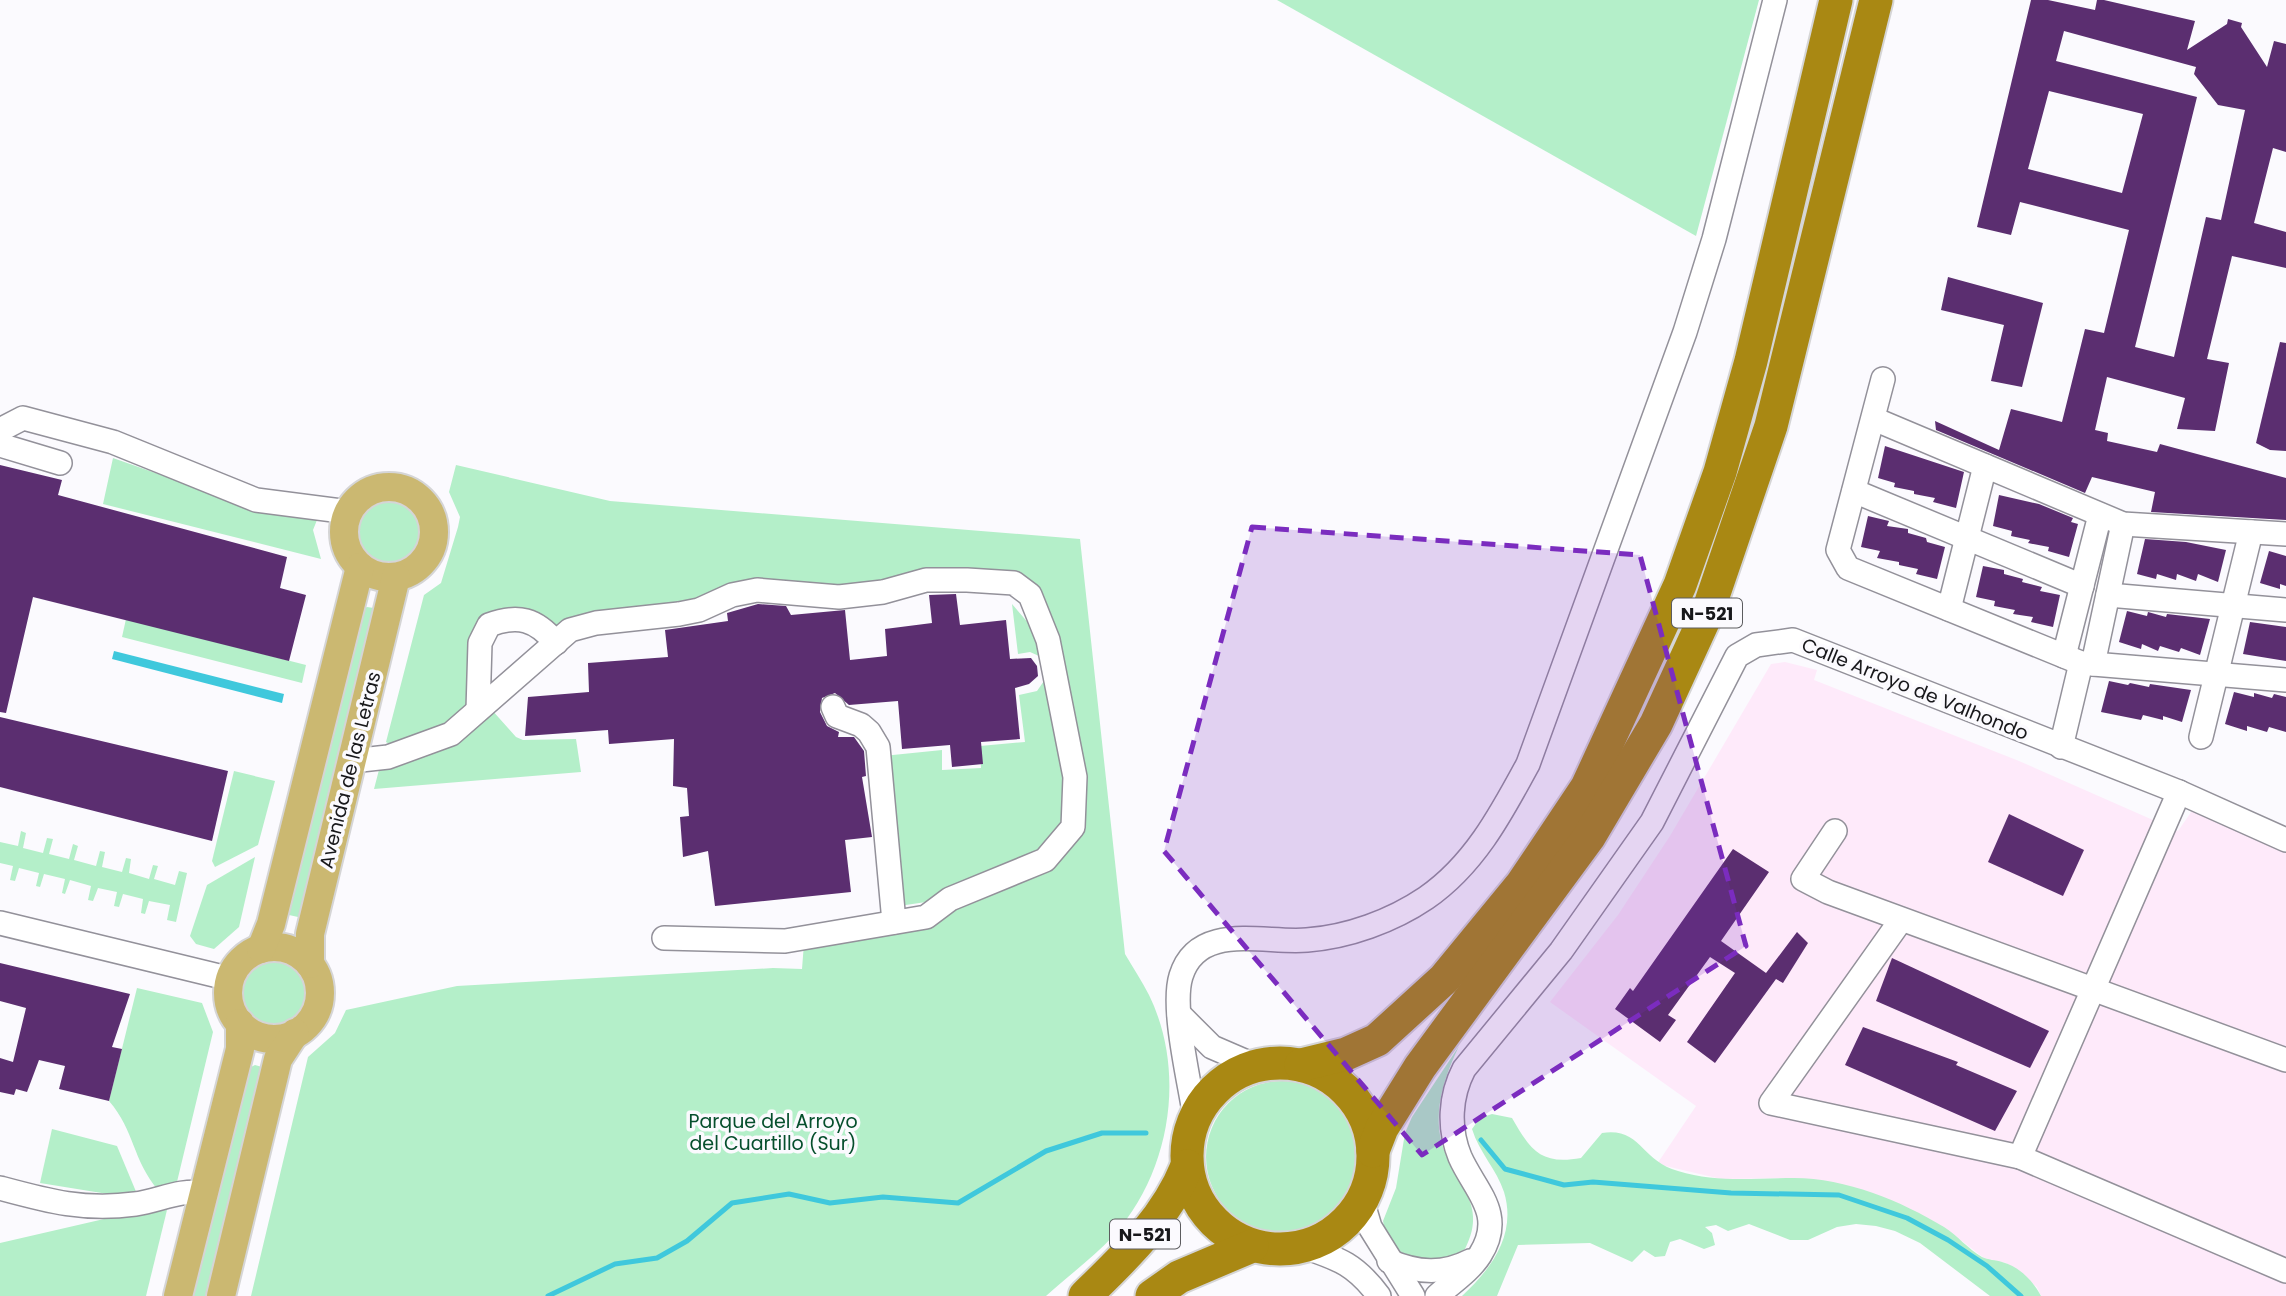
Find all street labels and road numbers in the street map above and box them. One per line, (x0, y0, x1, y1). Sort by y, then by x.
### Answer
road number: N-521 (1672, 598, 1742, 628)
street label: Calle Arroyo de Valhondo (1798, 631, 2032, 747)
street label: Avenida de las Letras (312, 669, 388, 871)
road number: N-521 (1110, 1219, 1180, 1248)

